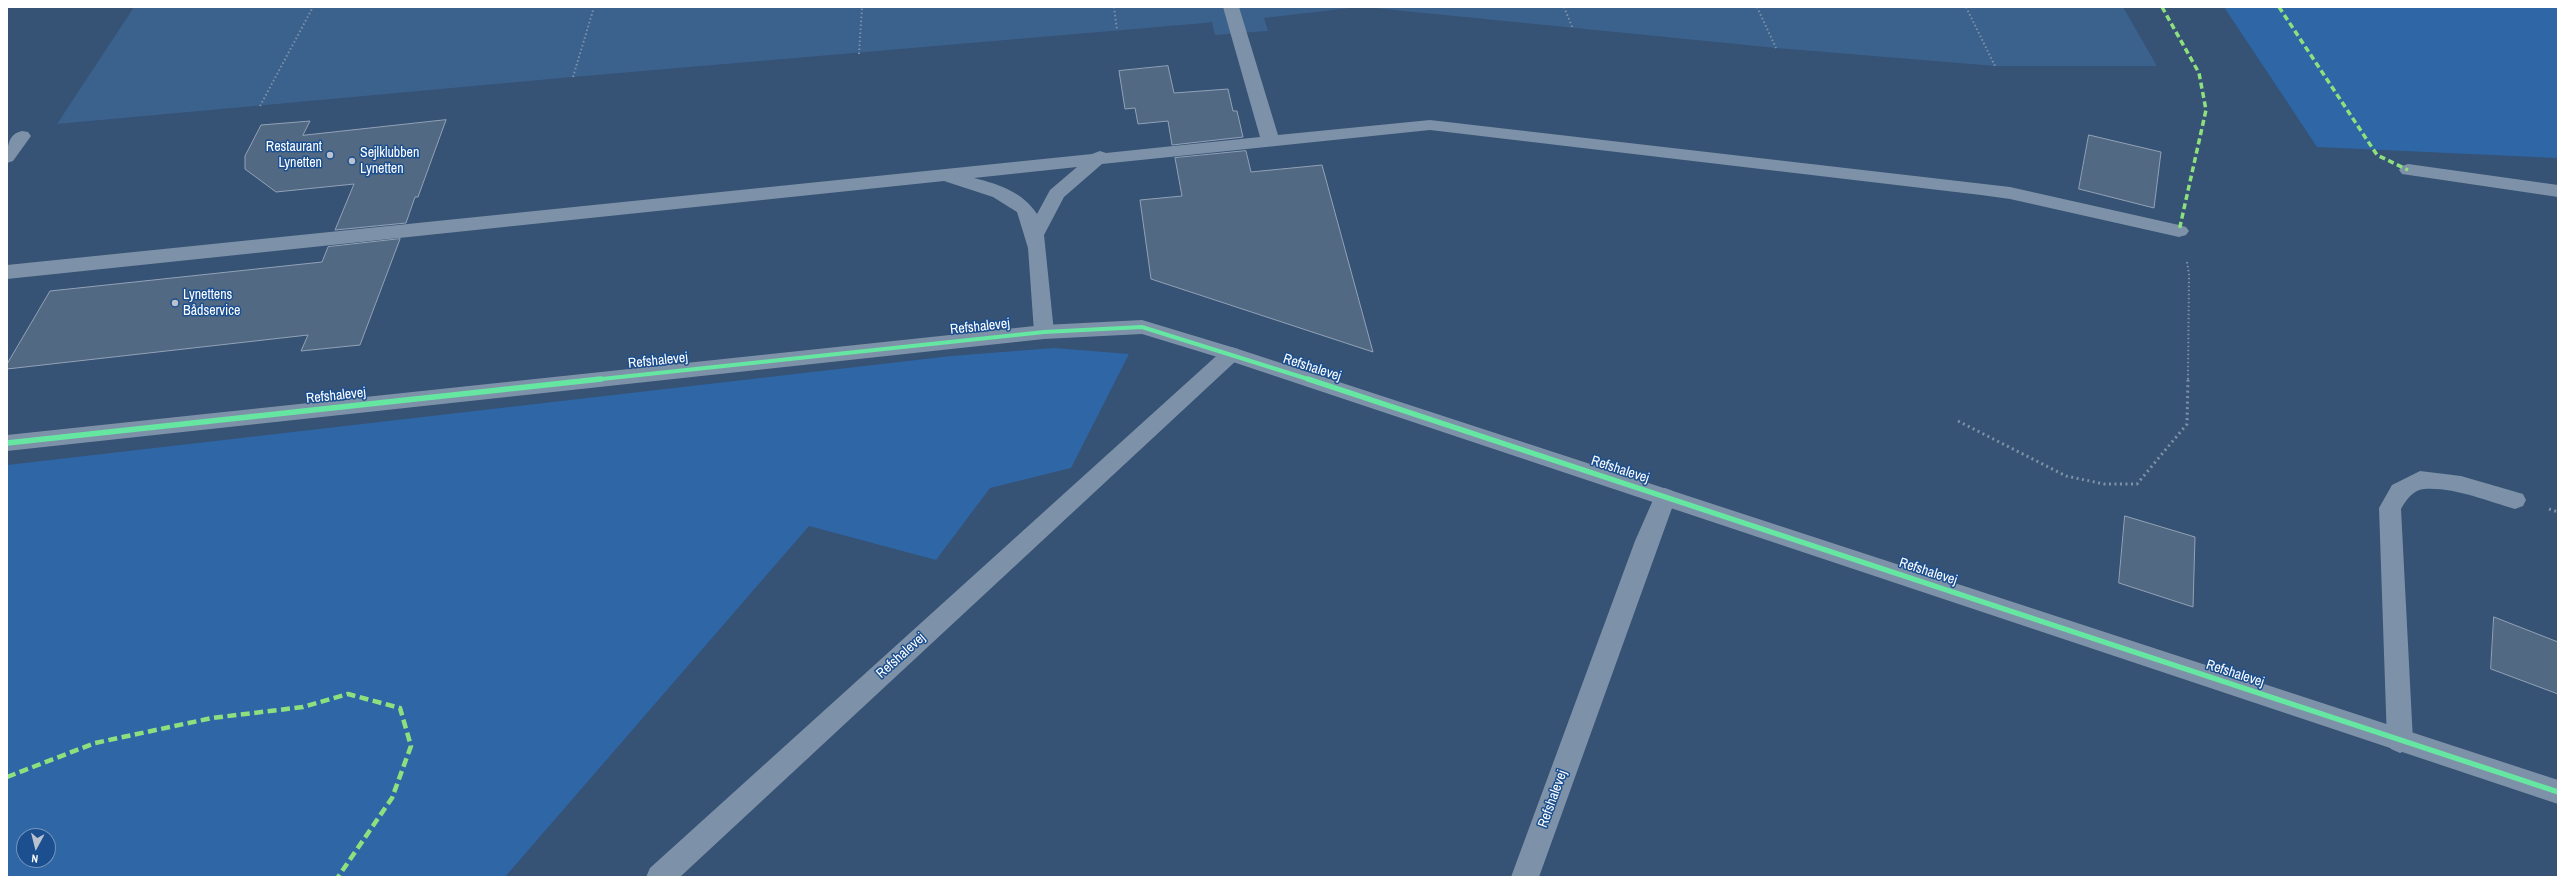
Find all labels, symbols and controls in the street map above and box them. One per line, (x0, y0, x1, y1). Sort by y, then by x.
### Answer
place label: Restaurant Lynetten (266, 139, 322, 172)
place label: Sejlklubben Lynetten (360, 145, 419, 178)
marker: Restaurant Lynetten (325, 150, 335, 160)
marker: Sejlklubben Lynetten (347, 156, 357, 166)
place label: Lynettens Bådservice (183, 287, 240, 320)
marker: Lynettens Bådservice (170, 298, 180, 308)
street label: Refshalevej (949, 316, 1011, 338)
street label: Refshalevej (627, 350, 689, 372)
street label: Refshalevej (1281, 351, 1343, 385)
street label: Refshalevej (305, 385, 367, 407)
street label: Refshalevej (1589, 453, 1651, 487)
street label: Refshalevej (1897, 555, 1959, 589)
street label: Refshalevej (873, 630, 929, 682)
street label: Refshalevej (2204, 657, 2266, 691)
street label: Refshalevej (1535, 768, 1571, 830)
north arrow (16, 828, 56, 868)
text: N (31, 852, 39, 866)

